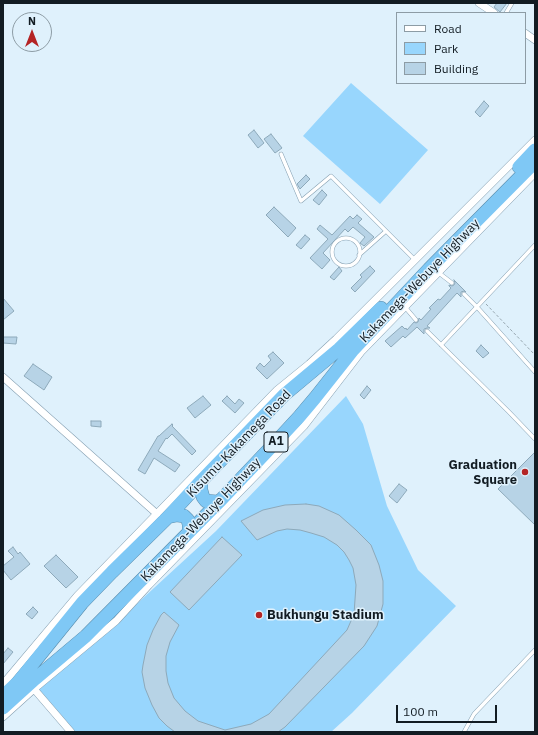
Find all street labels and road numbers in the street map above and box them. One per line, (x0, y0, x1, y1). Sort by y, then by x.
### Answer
street label: Kakamega-Webuye Highway (357, 216, 483, 346)
street label: Kisumu-Kakamega Road (184, 387, 294, 501)
road number: A1 (264, 432, 288, 452)
street label: Kakamega-Webuye Highway (138, 455, 264, 585)

